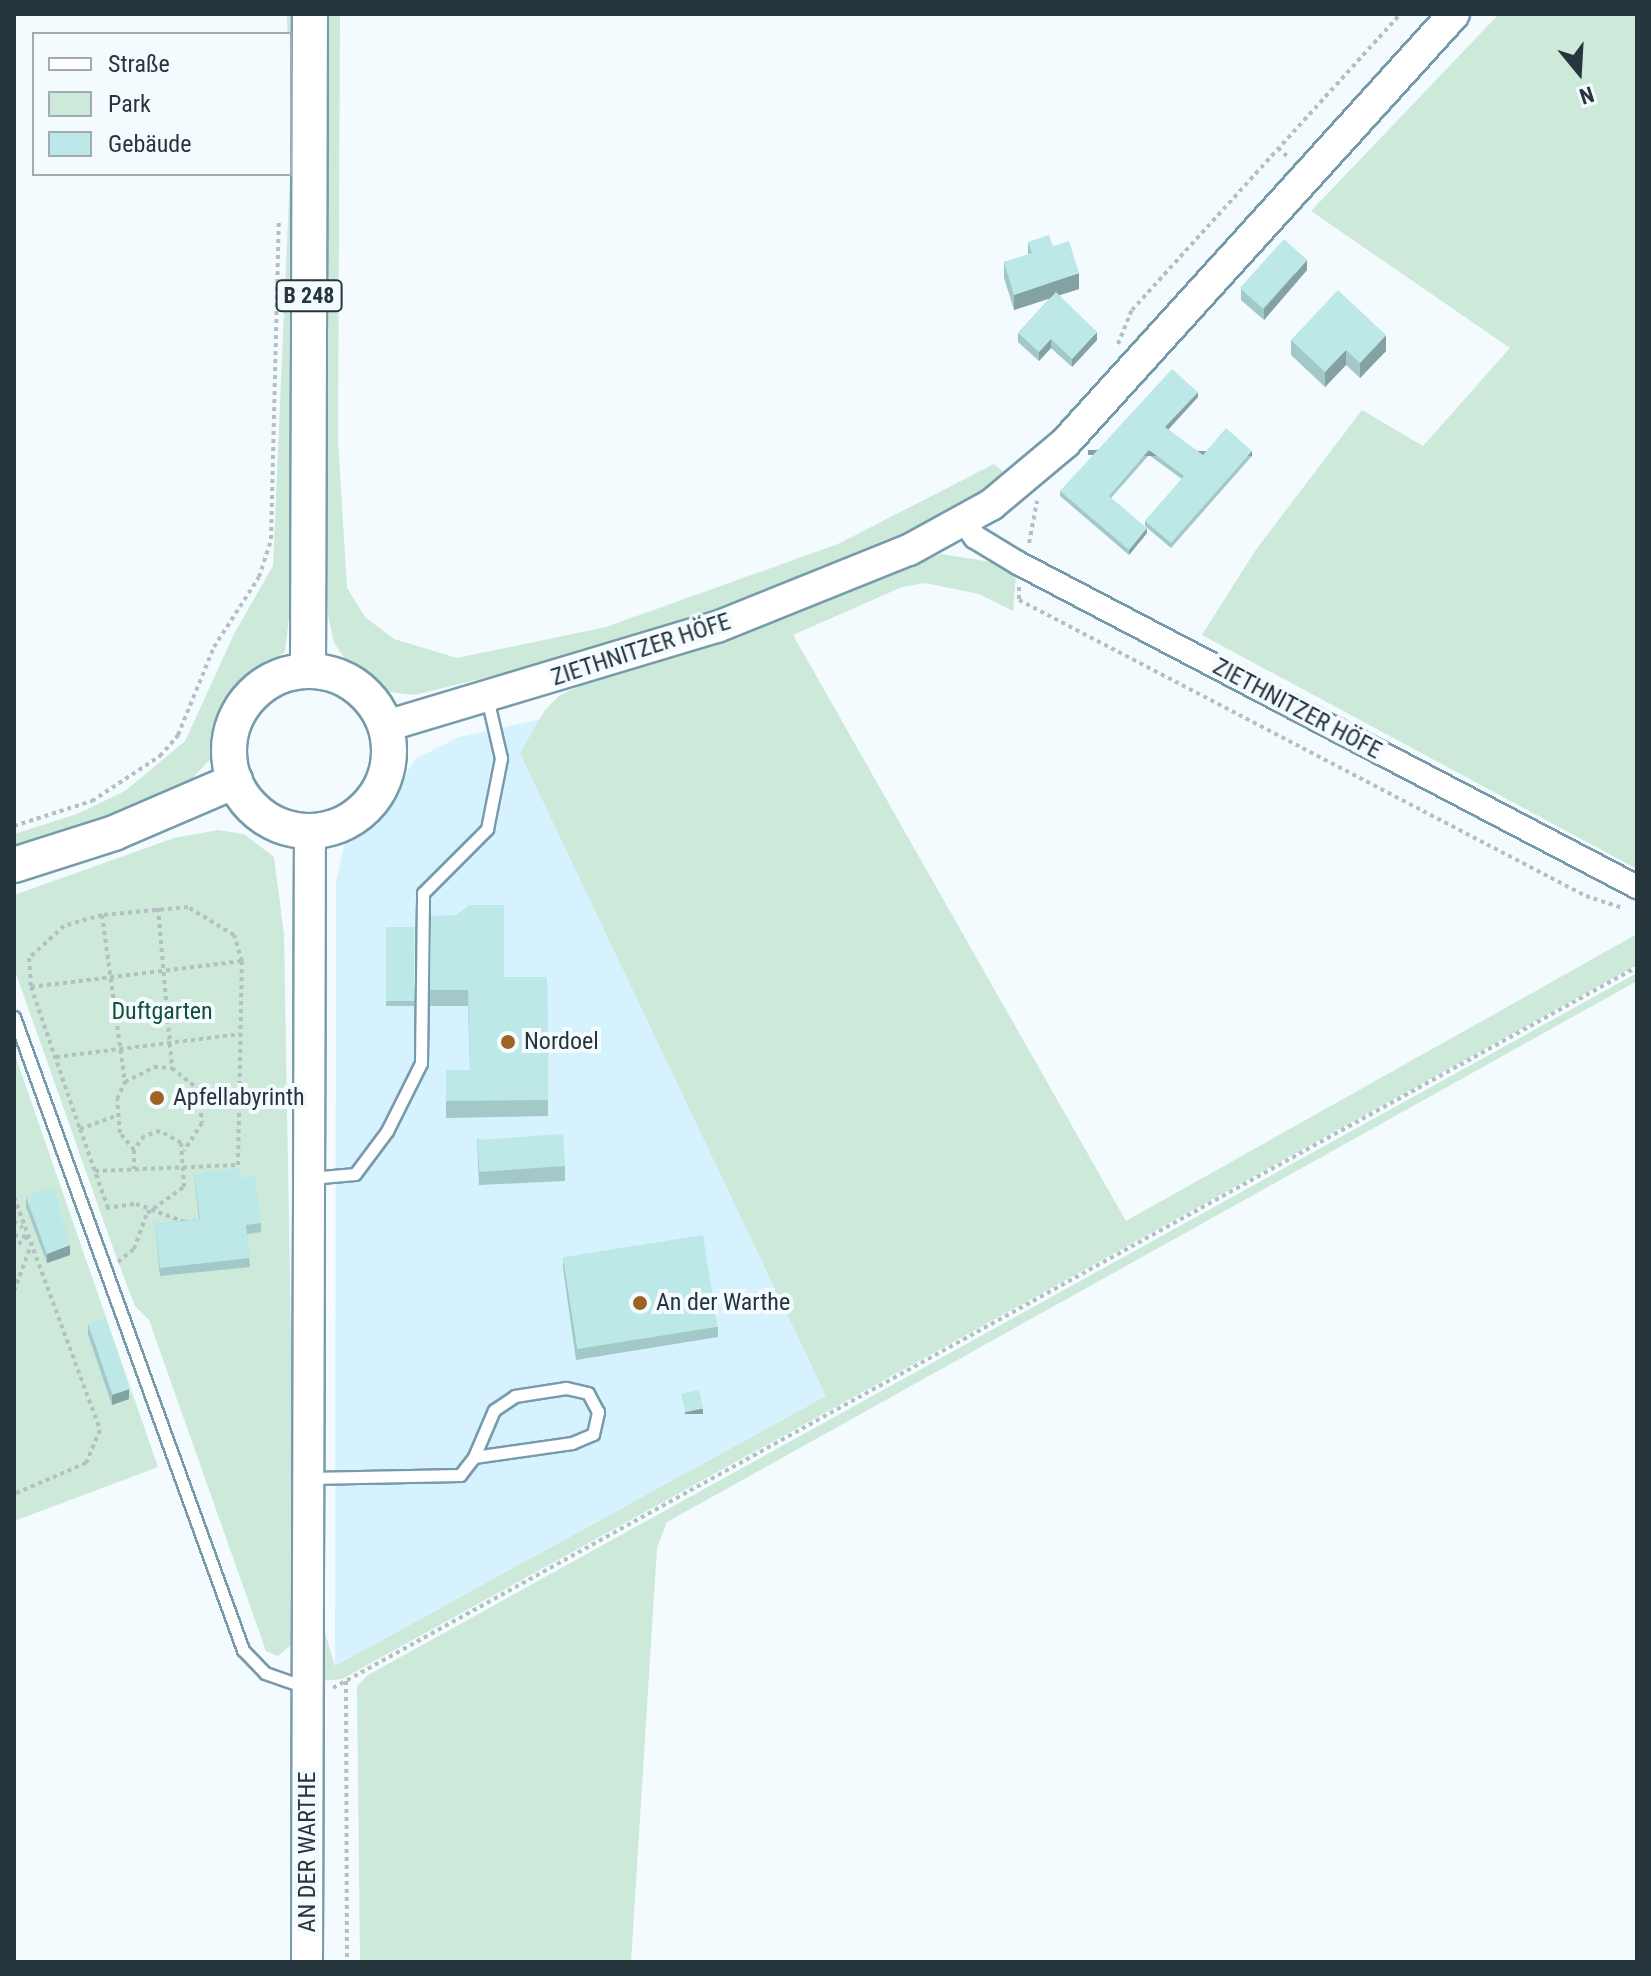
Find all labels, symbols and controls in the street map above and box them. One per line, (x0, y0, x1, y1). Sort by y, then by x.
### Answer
legend (32, 32, 292, 176)
north arrow (1539, 32, 1619, 112)
text: Straße (108, 50, 170, 78)
text: N (1576, 81, 1597, 109)
text: Park (108, 90, 151, 118)
text: Gebäude (108, 130, 192, 158)
road number: B 248 (275, 278, 343, 314)
street label: ZIETHNITZER HÖFE (548, 607, 734, 693)
street label: ZIETHNITZER HÖFE (1208, 652, 1386, 766)
park label: Duftgarten (111, 998, 213, 1026)
place label: Nordoel (524, 1028, 599, 1056)
marker: Nordoel (499, 1033, 517, 1051)
place label: Apfellabyrinth (173, 1084, 305, 1112)
marker: Apfellabyrinth (148, 1089, 166, 1107)
place label: An der Warthe (656, 1289, 790, 1317)
marker: An der Warthe (631, 1294, 649, 1312)
street label: AN DER WARTHE (294, 1772, 322, 1932)

